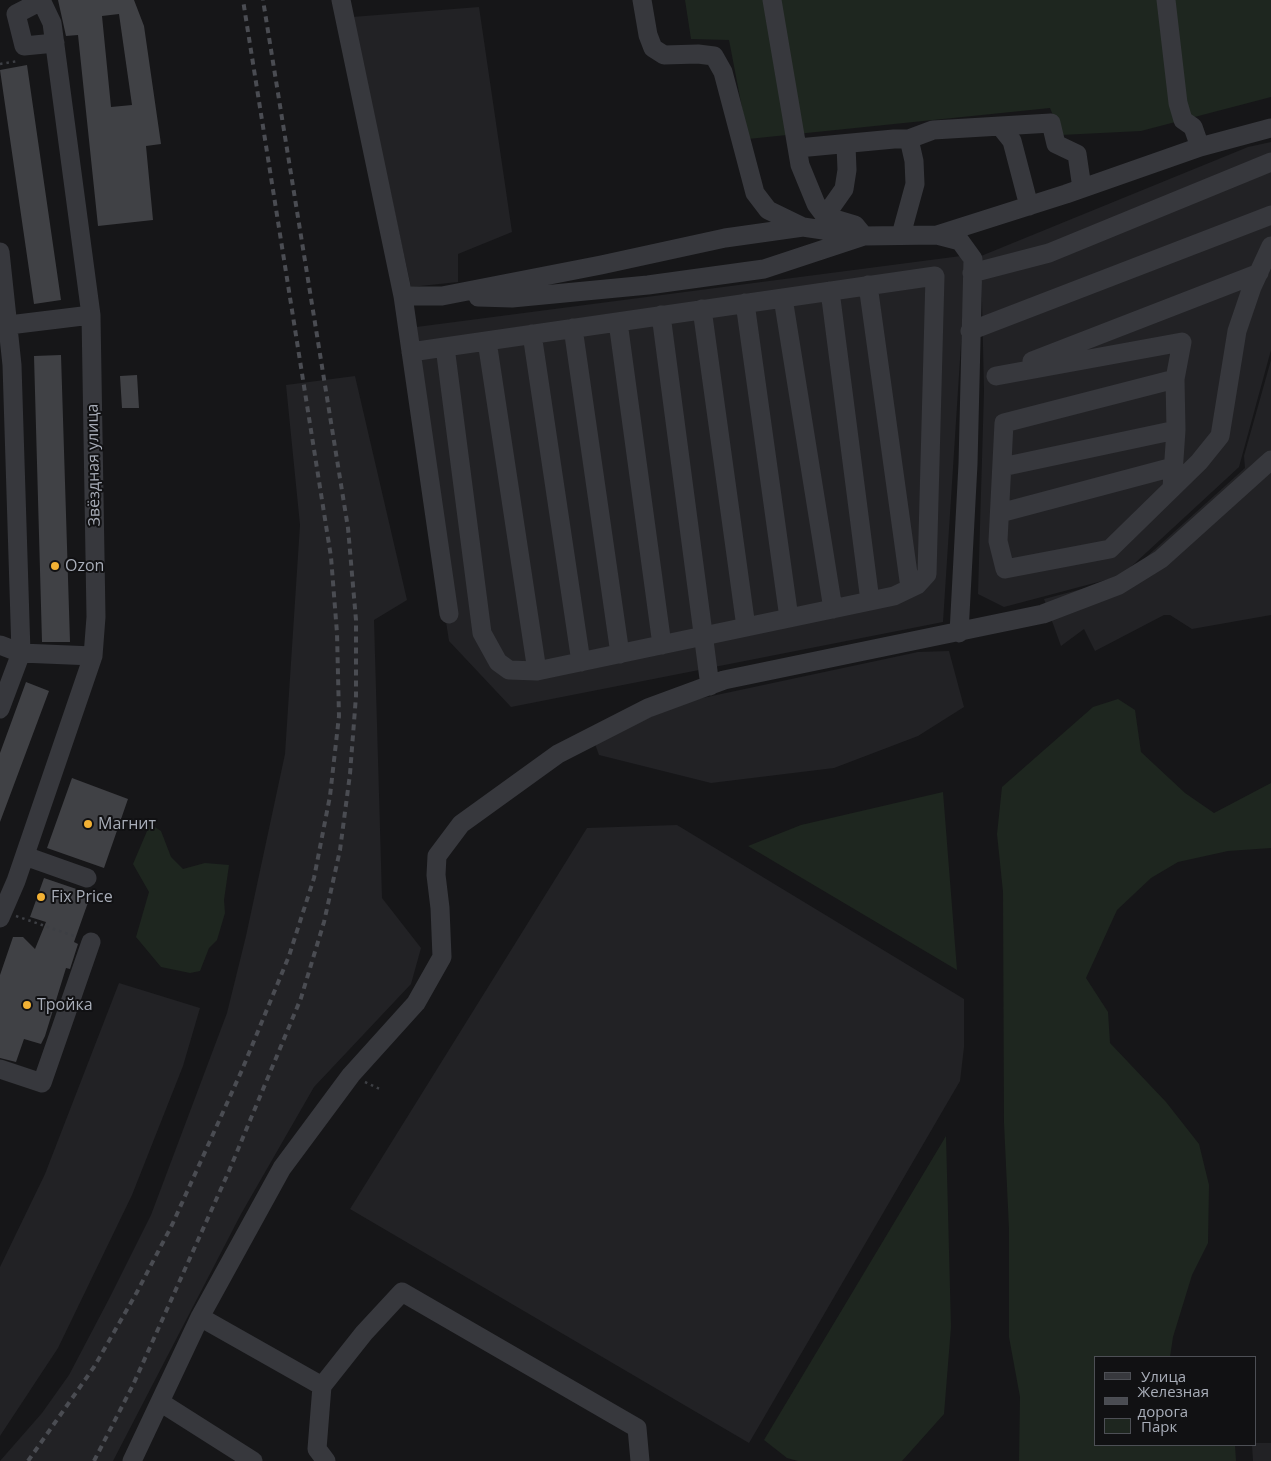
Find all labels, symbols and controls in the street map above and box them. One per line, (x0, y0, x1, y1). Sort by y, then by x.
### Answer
street label: Звёздная улица (83, 403, 105, 527)
place label: Ozon (65, 556, 104, 576)
marker: Ozon (49, 560, 61, 572)
place label: Магнит (98, 814, 156, 834)
marker: Магнит (82, 818, 94, 830)
place label: Fix Price (51, 887, 113, 907)
marker: Fix Price (35, 891, 47, 903)
place label: Тройка (37, 995, 93, 1015)
marker: Тройка (21, 999, 33, 1011)
legend (1094, 1356, 1256, 1446)
text: Улица (1141, 1366, 1186, 1386)
text: Железная дорога (1138, 1381, 1209, 1421)
text: Парк (1141, 1416, 1177, 1436)

